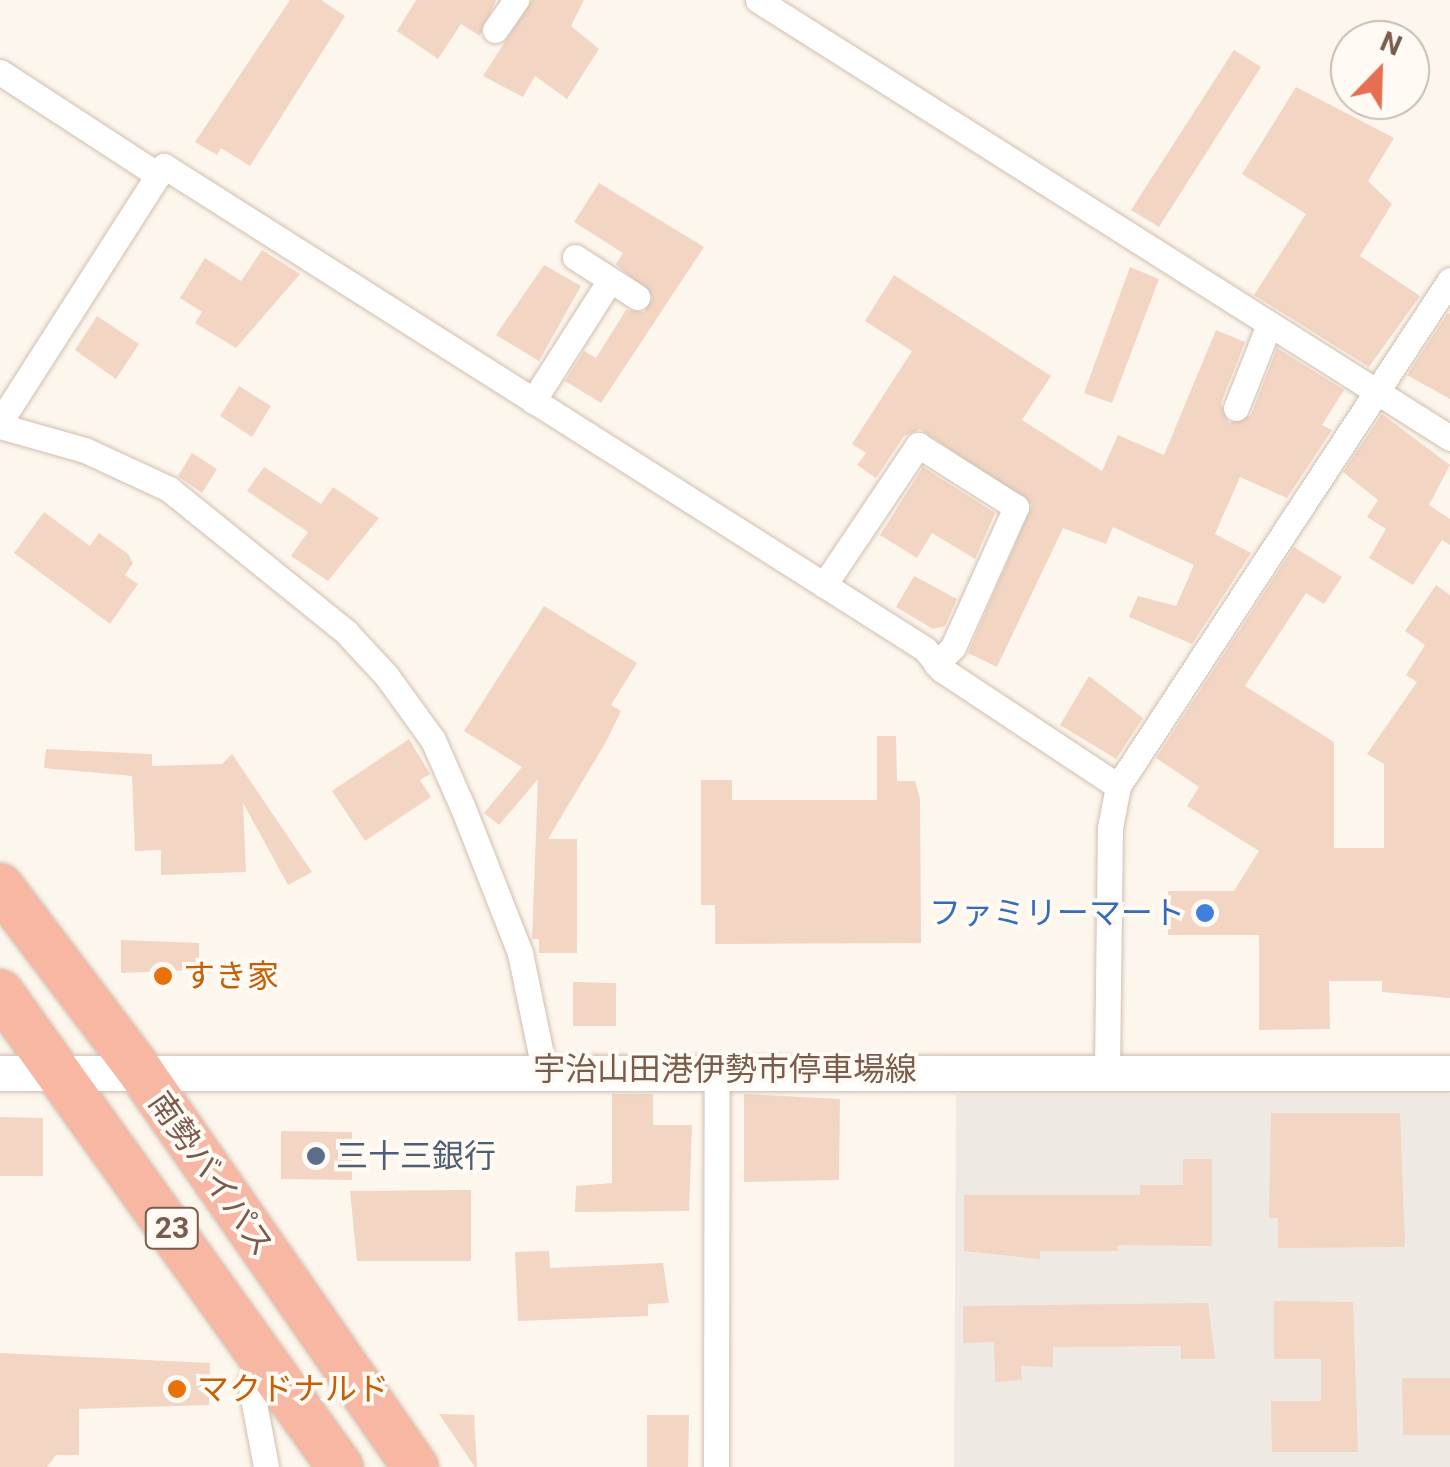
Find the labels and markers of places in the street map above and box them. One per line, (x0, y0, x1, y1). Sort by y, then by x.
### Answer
place label: ファミリーマート (929, 894, 1185, 932)
marker: ファミリーマート (1194, 902, 1216, 924)
place label: すき家 (183, 957, 279, 995)
marker: すき家 (152, 965, 174, 987)
place label: 三十三銀行 (336, 1137, 496, 1175)
marker: 三十三銀行 (305, 1145, 327, 1167)
place label: マクドナルド (197, 1370, 389, 1408)
marker: マクドナルド (166, 1378, 188, 1400)

